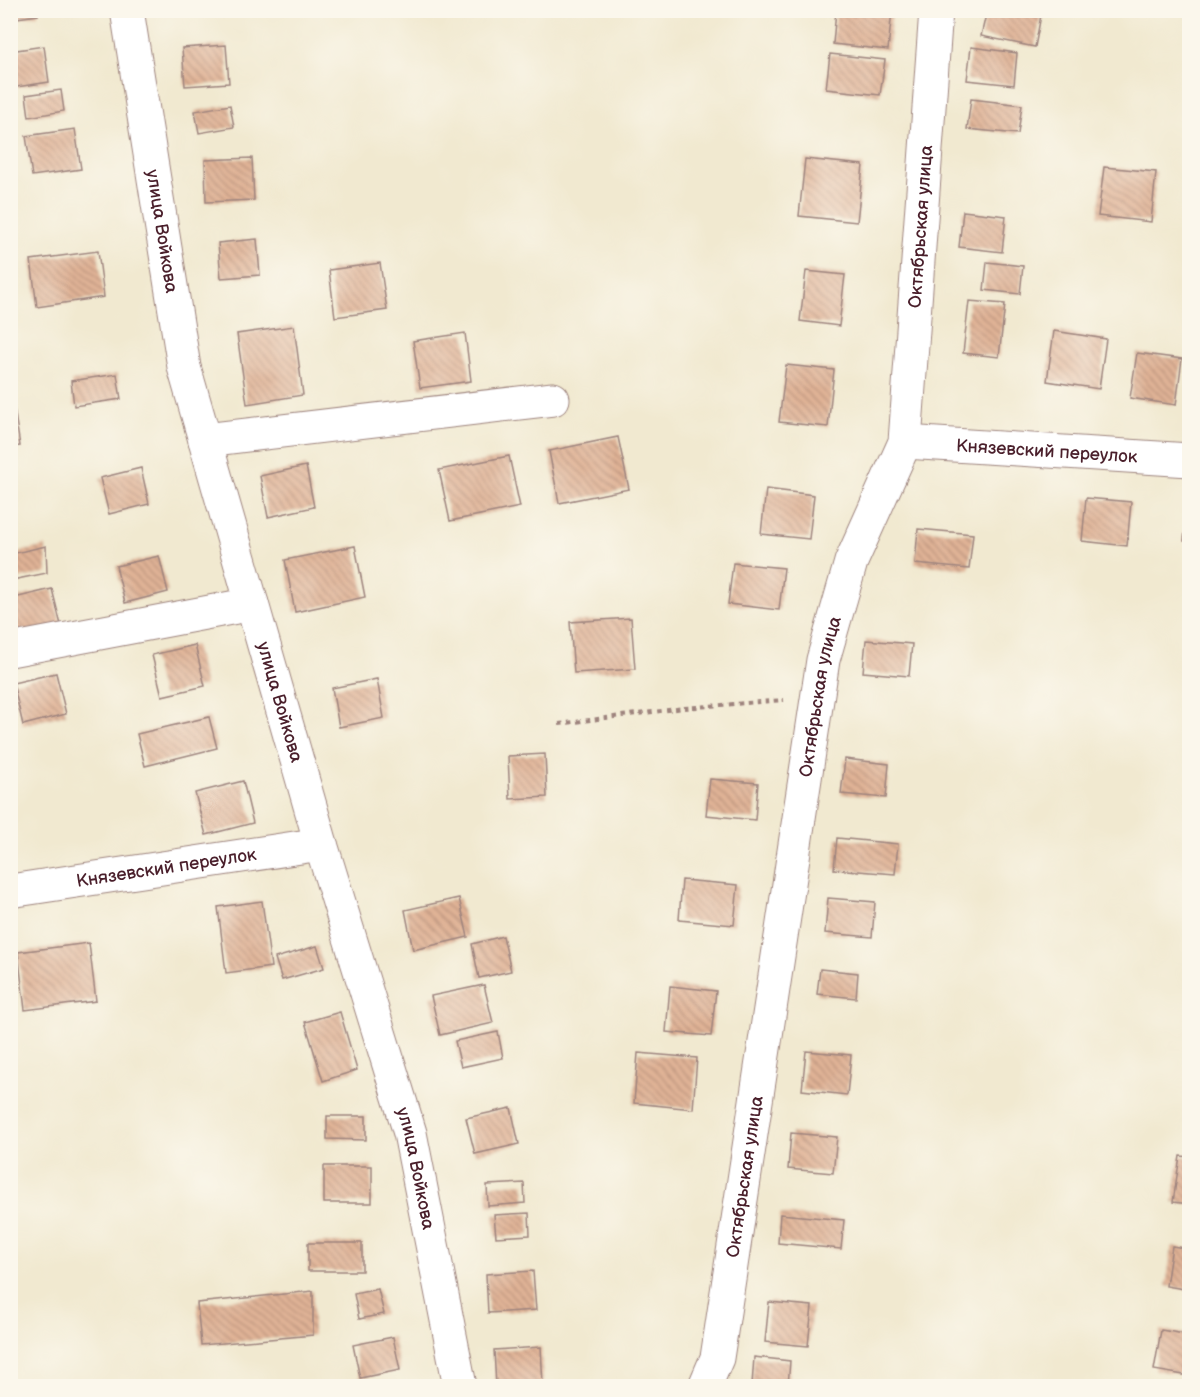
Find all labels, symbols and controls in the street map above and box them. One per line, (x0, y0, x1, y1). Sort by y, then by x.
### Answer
street label: Октябрьская улица (904, 144, 937, 309)
street label: улица Войкова (142, 168, 183, 295)
street label: Князевский переулок (955, 435, 1139, 467)
street label: Октябрьская улица (795, 613, 846, 778)
street label: улица Войкова (253, 639, 308, 765)
street label: Князевский переулок (75, 843, 258, 891)
street label: Октябрьская улица (722, 1094, 767, 1259)
street label: улица Войкова (392, 1105, 439, 1232)

